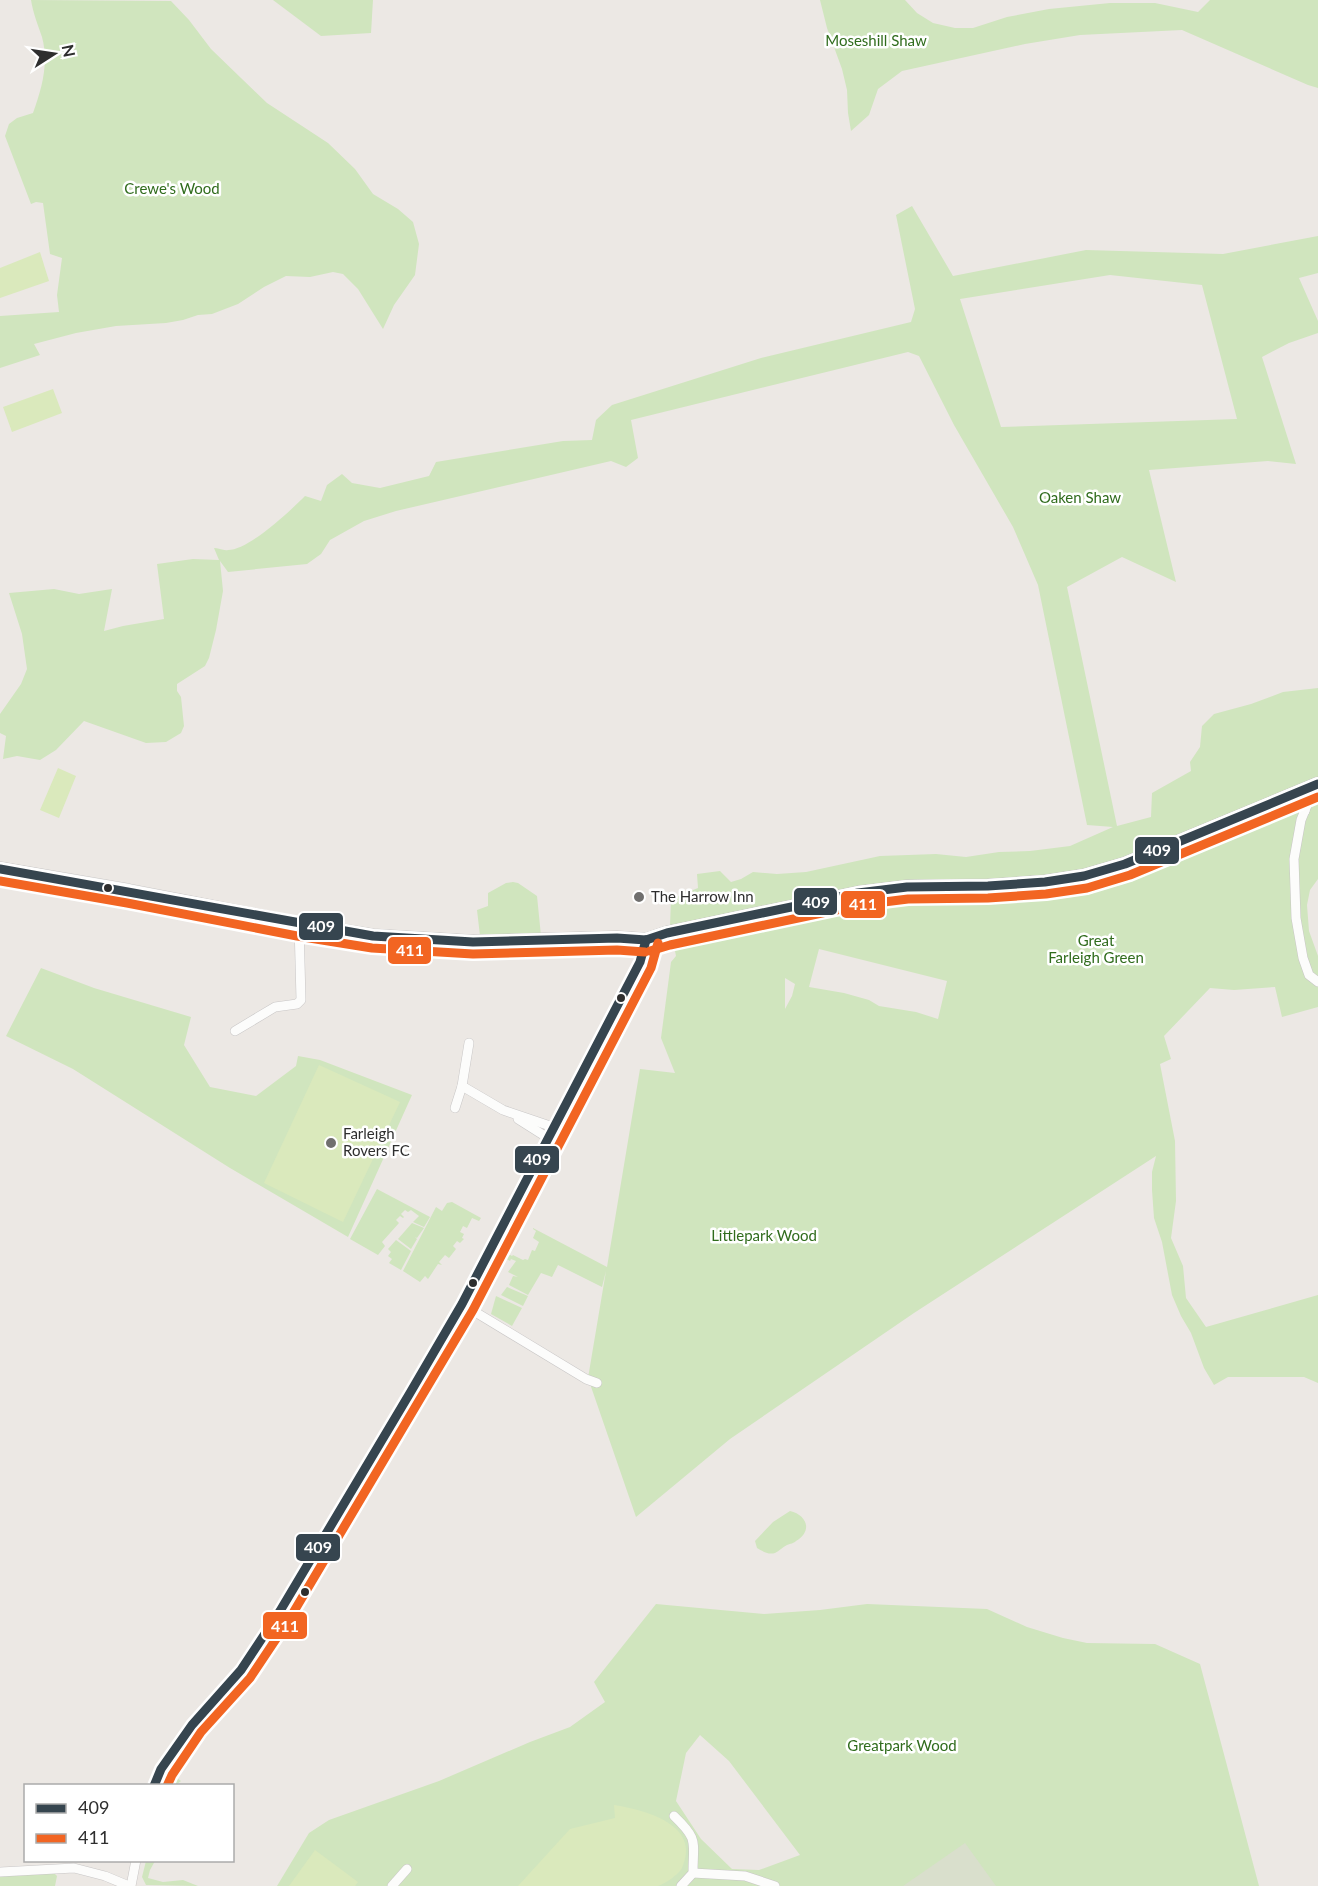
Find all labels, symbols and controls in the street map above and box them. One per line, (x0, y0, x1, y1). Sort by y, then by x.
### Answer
north arrow (24, 24, 84, 84)
park label: Moseshill Shaw (825, 31, 927, 49)
text: N (59, 43, 80, 59)
park label: Crewe's Wood (124, 179, 220, 197)
park label: Oaken Shaw (1039, 488, 1121, 506)
line badge: 409 (1134, 836, 1180, 865)
text: 409 (1143, 840, 1171, 859)
unlabelled marker (102, 882, 114, 894)
place label: The Harrow Inn (651, 887, 754, 905)
line badge: 409 (793, 887, 838, 916)
marker: The Harrow Inn (632, 890, 646, 904)
line badge: 411 (840, 890, 886, 919)
text: 409 (802, 892, 830, 911)
text: 411 (849, 894, 877, 913)
line badge: 409 (298, 912, 344, 941)
text: 409 (307, 916, 335, 935)
park label: Great Farleigh Green (1048, 931, 1144, 966)
line badge: 411 (387, 936, 432, 965)
text: 411 (396, 940, 424, 959)
unlabelled marker (615, 992, 627, 1004)
place label: Farleigh Rovers FC (343, 1124, 410, 1159)
marker: Farleigh Rovers FC (324, 1136, 338, 1150)
line badge: 409 (514, 1145, 560, 1174)
text: 409 (523, 1149, 551, 1168)
park label: Littlepark Wood (711, 1226, 817, 1244)
unlabelled marker (467, 1277, 479, 1289)
line badge: 409 (295, 1533, 341, 1562)
text: 409 (304, 1537, 332, 1556)
unlabelled marker (299, 1586, 311, 1598)
line badge: 411 (262, 1611, 308, 1640)
text: 411 (271, 1616, 299, 1635)
park label: Greatpark Wood (847, 1736, 957, 1754)
legend (24, 1784, 234, 1862)
text: 409 (78, 1796, 109, 1818)
text: 411 (78, 1826, 109, 1848)

